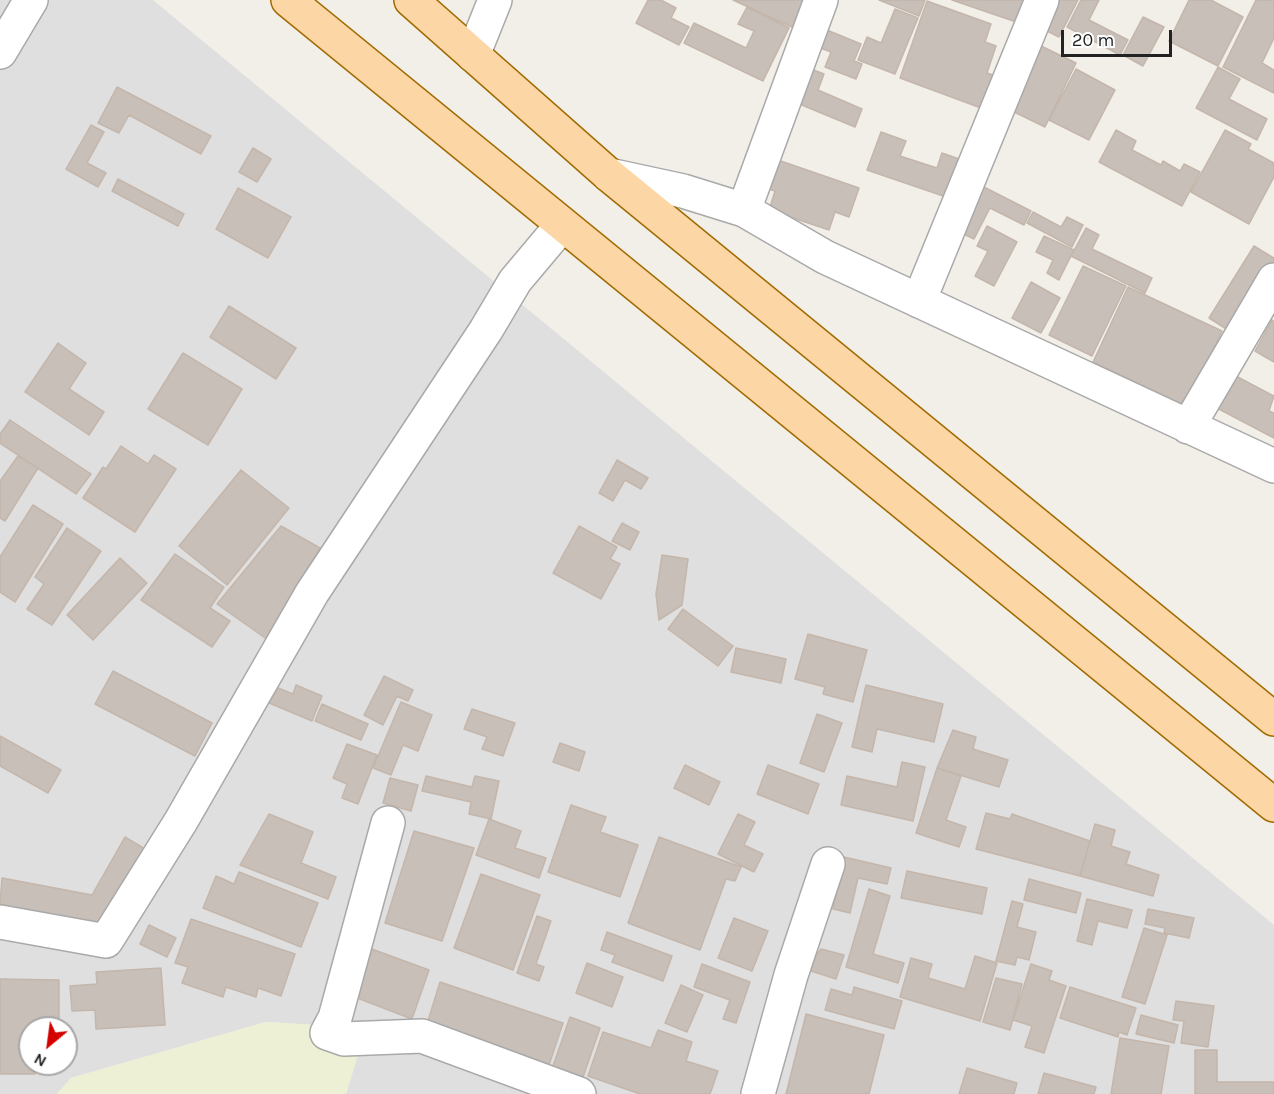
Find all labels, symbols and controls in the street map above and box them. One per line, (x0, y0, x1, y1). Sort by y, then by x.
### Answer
scale bar (1064, 18, 1175, 56)
text: 20 m (1072, 29, 1114, 51)
north arrow (18, 1016, 78, 1076)
text: N (30, 1049, 50, 1072)

